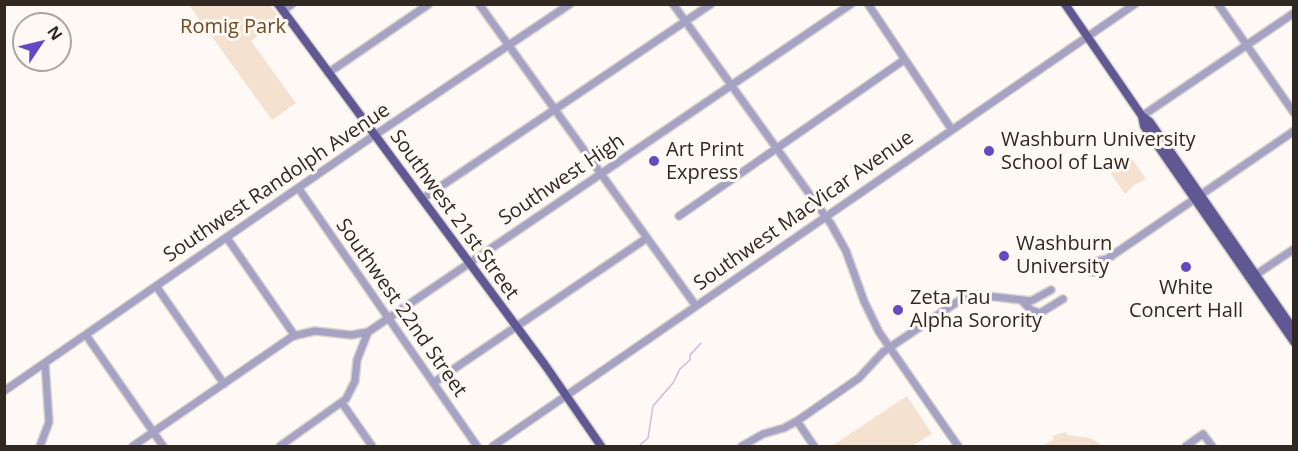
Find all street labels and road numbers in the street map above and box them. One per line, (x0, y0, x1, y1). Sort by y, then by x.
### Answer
street label: Southwest Randolph Avenue (159, 98, 395, 268)
street label: Southwest 21st Street (384, 125, 524, 305)
street label: Southwest MacVicar Avenue (690, 126, 918, 296)
street label: Southwest High (495, 129, 629, 231)
street label: Southwest 22nd Street (330, 214, 472, 402)

